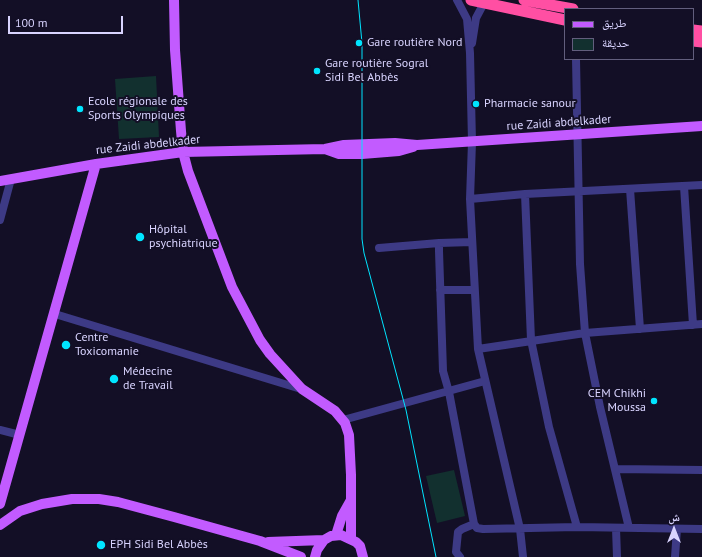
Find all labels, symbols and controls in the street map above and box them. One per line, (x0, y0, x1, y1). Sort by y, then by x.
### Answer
scale bar (10, 8, 125, 34)
legend (564, 8, 694, 60)
text: 100 m (15, 15, 48, 30)
text: طريق (602, 15, 627, 30)
text: حديقة (602, 35, 630, 50)
place label: Gare routière Nord (367, 36, 462, 50)
marker: Gare routière Nord (354, 38, 364, 48)
place label: Gare routière Sogral Sidi Bel Abbès (325, 57, 428, 85)
marker: Gare routière Sogral Sidi Bel Abbès (312, 66, 322, 76)
place label: Ecole régionale des Sports Olympiques (88, 95, 188, 123)
place label: Pharmacie sanour (484, 97, 575, 111)
marker: Pharmacie sanour (471, 99, 481, 109)
marker: Ecole régionale des Sports Olympiques (75, 104, 85, 114)
street label: rue Zaidi abdelkader (506, 112, 612, 134)
street label: rue Zaidi abdelkader (95, 132, 201, 158)
place label: Hôpital psychiatrique (149, 223, 218, 251)
marker: Hôpital psychiatrique (134, 231, 146, 243)
place label: Centre Toxicomanie (75, 331, 139, 359)
marker: Centre Toxicomanie (60, 339, 72, 351)
place label: Médecine de Travail (123, 365, 173, 393)
marker: Médecine de Travail (108, 373, 120, 385)
place label: CEM Chikhi Moussa (588, 387, 646, 415)
marker: CEM Chikhi Moussa (649, 396, 659, 406)
north arrow (654, 509, 694, 549)
text: ش (668, 510, 680, 524)
place label: EPH Sidi Bel Abbès (110, 538, 208, 552)
marker: EPH Sidi Bel Abbès (95, 539, 107, 551)

